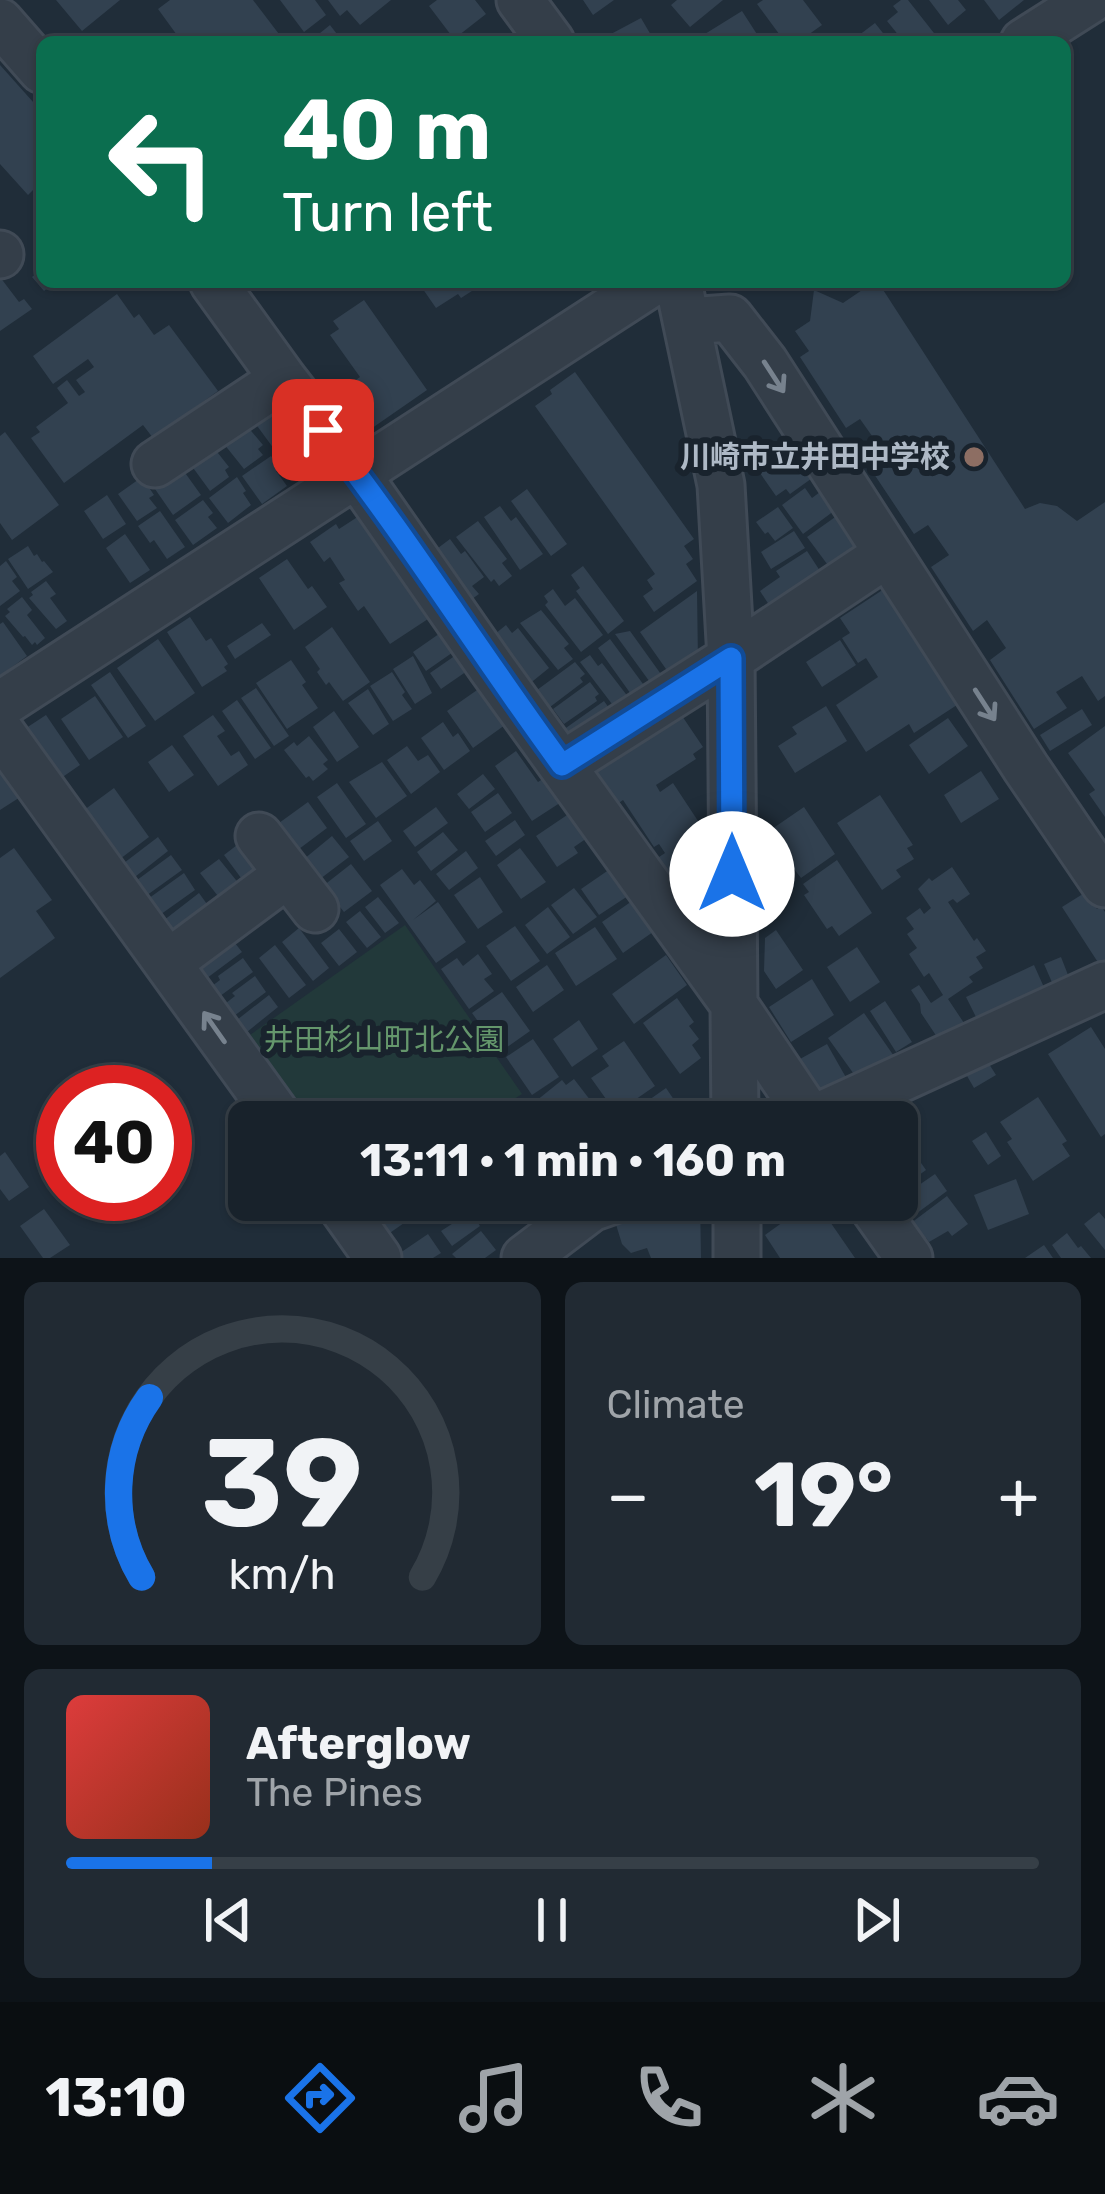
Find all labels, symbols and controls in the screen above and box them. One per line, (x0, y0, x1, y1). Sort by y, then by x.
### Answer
text: 40 m (282, 80, 491, 180)
icon: left (84, 84, 240, 240)
text: Turn left (282, 181, 493, 245)
one-way arrow (761, 360, 786, 394)
pin (272, 379, 374, 481)
icon: arrive (290, 397, 356, 463)
place label: 川崎市立井田中学校 (680, 439, 950, 475)
marker: 川崎市立井田中学校 (961, 444, 987, 470)
one-way arrow (973, 687, 998, 721)
position arrow (669, 811, 795, 937)
one-way arrow (202, 1011, 227, 1044)
park label: 井田杉山町北公園 (264, 1022, 504, 1058)
speed limit sign: 40 (36, 1065, 192, 1221)
text: 13:11 · 1 min · 160 m (360, 1134, 786, 1187)
text: Climate (607, 1382, 745, 1428)
text: 39 (201, 1409, 363, 1557)
text: 19° (754, 1442, 893, 1549)
text: − (607, 1456, 649, 1535)
text: + (998, 1456, 1039, 1535)
text: km/h (229, 1548, 336, 1599)
text: Afterglow (246, 1717, 471, 1770)
text: The Pines (246, 1770, 423, 1816)
icon: previous (195, 1887, 261, 1953)
icon: pause (519, 1887, 585, 1953)
icon: next (844, 1887, 910, 1953)
icon: directions (278, 2056, 362, 2140)
icon: music (452, 2056, 536, 2140)
icon: phone (627, 2056, 711, 2140)
icon: climate (801, 2056, 885, 2140)
icon: car (976, 2056, 1060, 2140)
text: 13:10 (45, 2066, 187, 2130)

